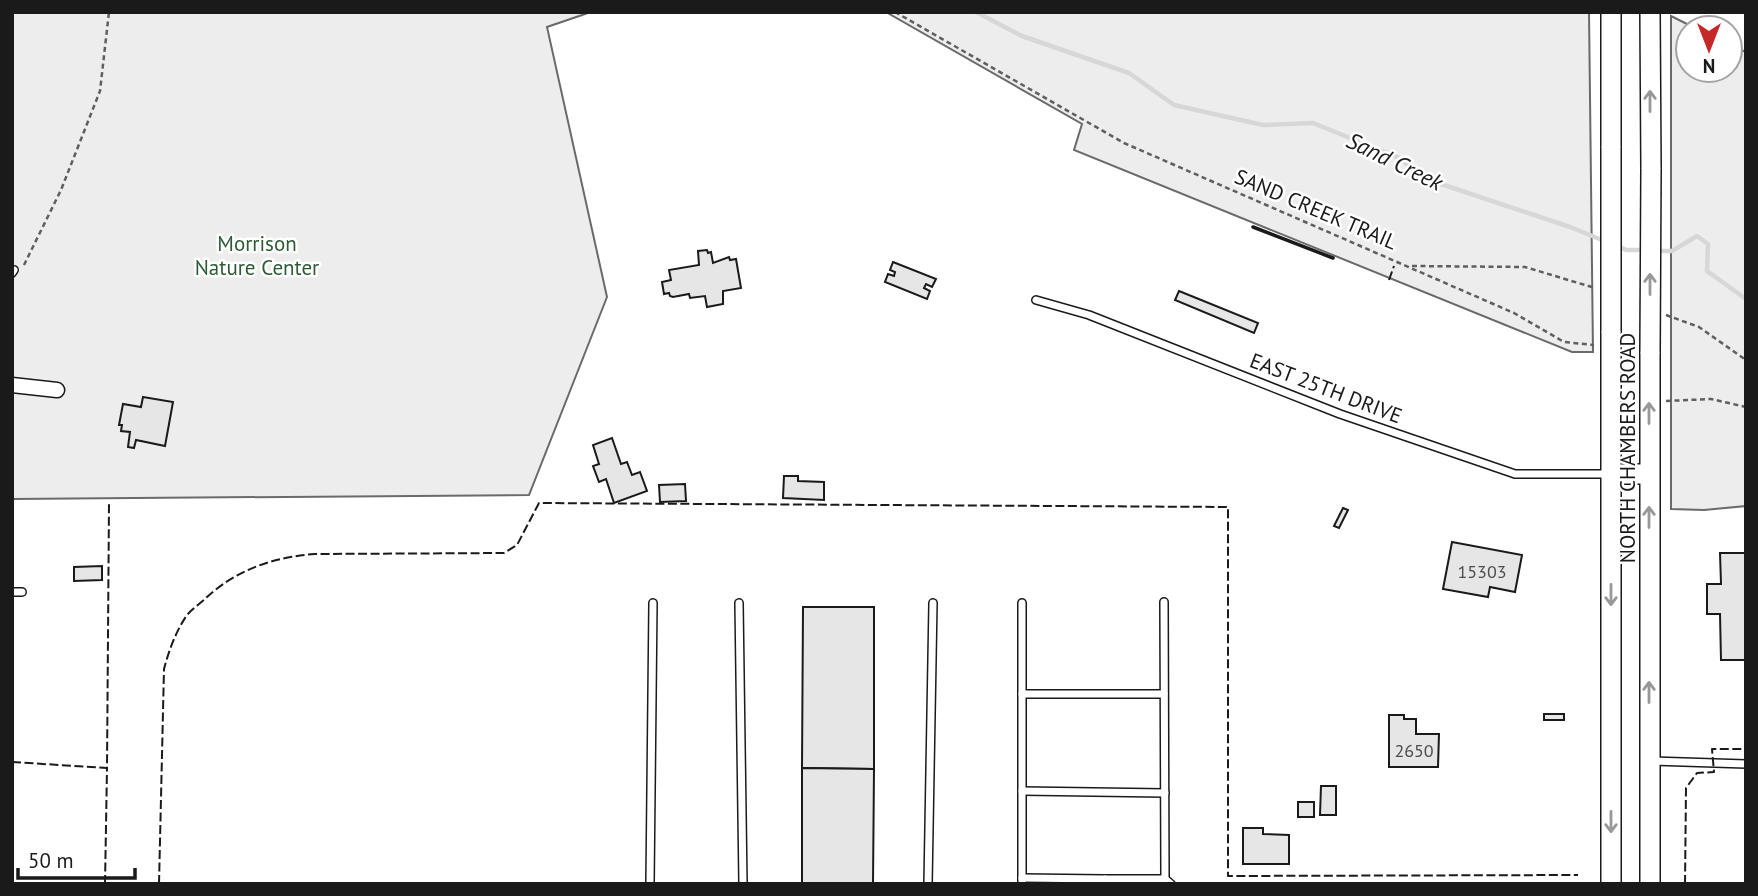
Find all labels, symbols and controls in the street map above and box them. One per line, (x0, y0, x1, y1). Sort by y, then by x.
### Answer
north arrow (1674, 14, 1744, 84)
text: N (1703, 54, 1715, 78)
one-way arrow (1643, 89, 1657, 112)
water label: Sand Creek (1342, 125, 1449, 197)
street label: SAND CREEK TRAIL (1231, 163, 1401, 255)
park label: Morrison Nature Center (195, 230, 319, 281)
one-way arrow (1643, 273, 1657, 296)
street label: NORTH CHAMBERS ROAD (1614, 333, 1641, 563)
street label: EAST 25TH DRIVE (1246, 347, 1406, 429)
one-way arrow (1642, 402, 1656, 425)
one-way arrow (1642, 506, 1656, 529)
house number: 15303 (1457, 560, 1507, 583)
one-way arrow (1604, 583, 1618, 606)
one-way arrow (1643, 681, 1656, 704)
house number: 2650 (1394, 739, 1434, 762)
one-way arrow (1604, 811, 1618, 834)
scale bar (18, 836, 135, 880)
text: 50 m (28, 847, 74, 874)

